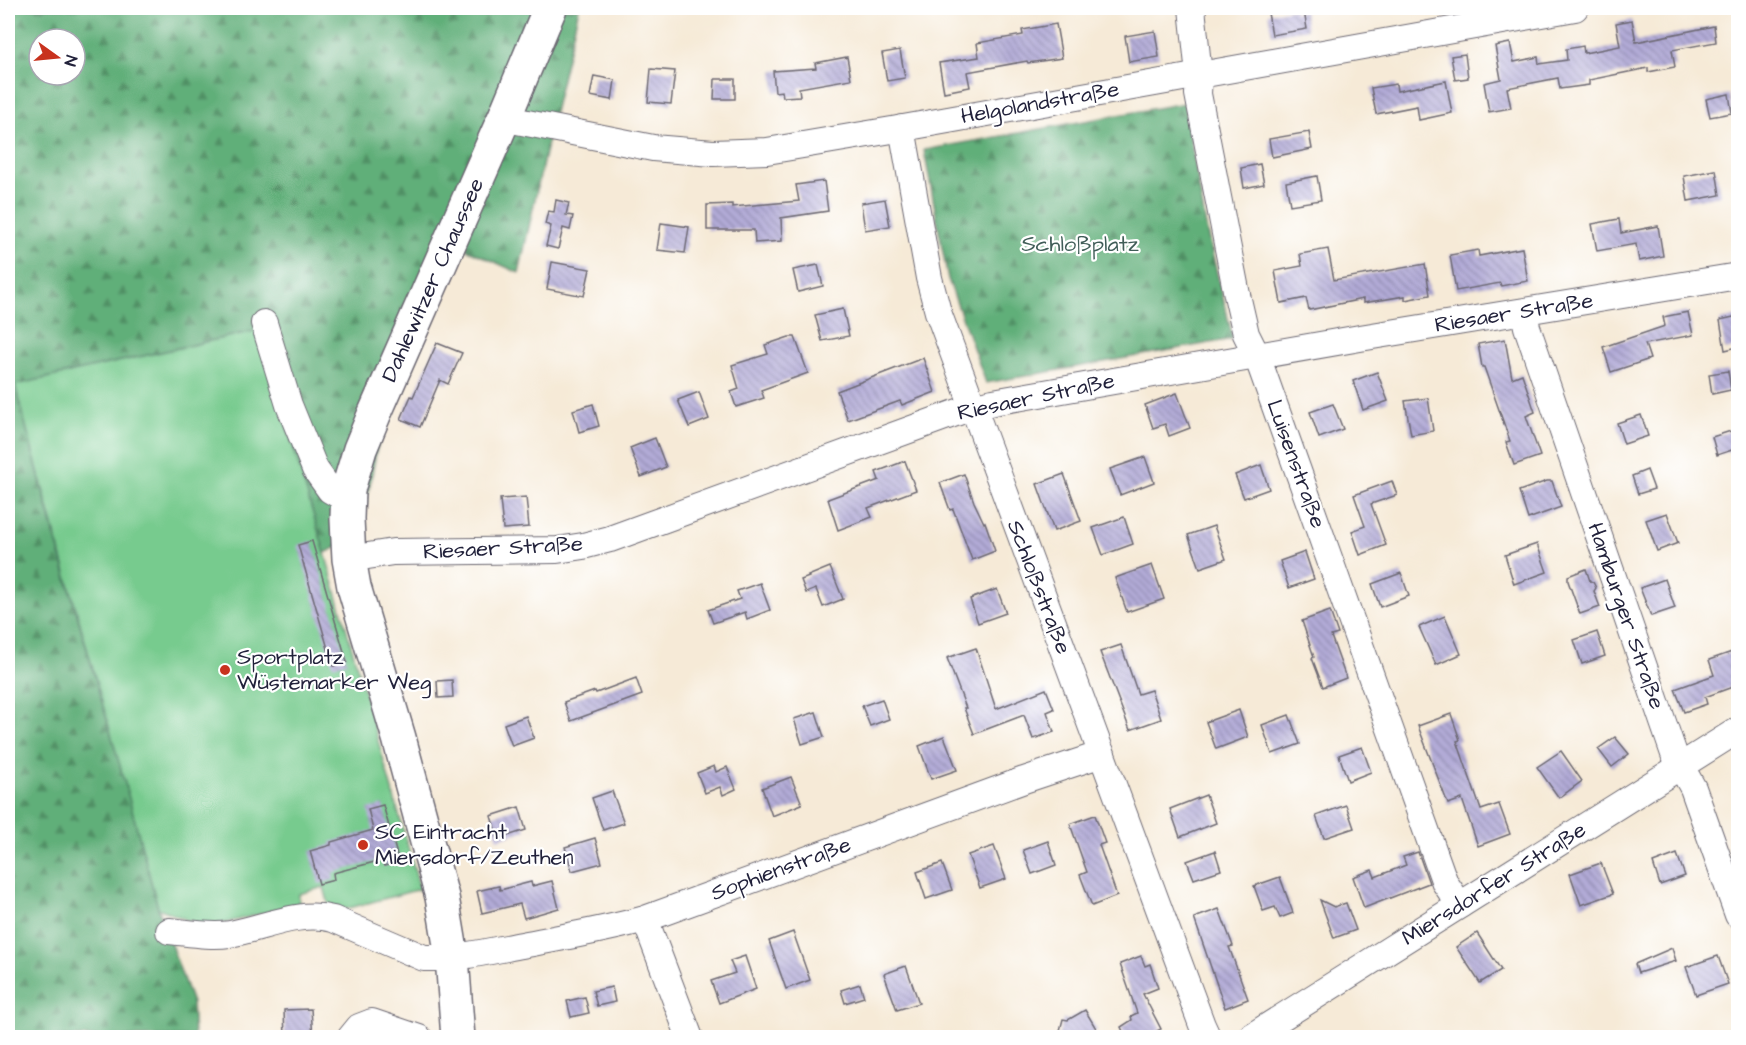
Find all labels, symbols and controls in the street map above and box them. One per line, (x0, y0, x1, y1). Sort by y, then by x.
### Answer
north arrow (27, 27, 87, 87)
text: N (59, 53, 82, 68)
street label: Helgolandstraße (958, 74, 1122, 133)
street label: Dahlewitzer Chaussee (374, 173, 492, 387)
park label: Schloßplatz (1021, 229, 1139, 260)
street label: Riesaer Straße (1433, 285, 1595, 341)
street label: Riesaer Straße (955, 365, 1118, 429)
street label: Luisenstraße (1258, 396, 1334, 533)
street label: Schloßstraße (999, 516, 1079, 659)
street label: Hamburger Straße (1579, 519, 1672, 714)
street label: Riesaer Straße (422, 528, 584, 568)
place label: Sportplatz Wüstemarker Weg (237, 642, 431, 699)
marker: Sportplatz Wüstemarker Weg (218, 663, 232, 677)
street label: Miersdorfer Straße (1396, 815, 1592, 953)
place label: SC Eintracht Miersdorf/Zeuthen (375, 817, 574, 873)
street label: Sophienstraße (707, 829, 855, 909)
marker: SC Eintracht Miersdorf/Zeuthen (356, 838, 370, 852)

